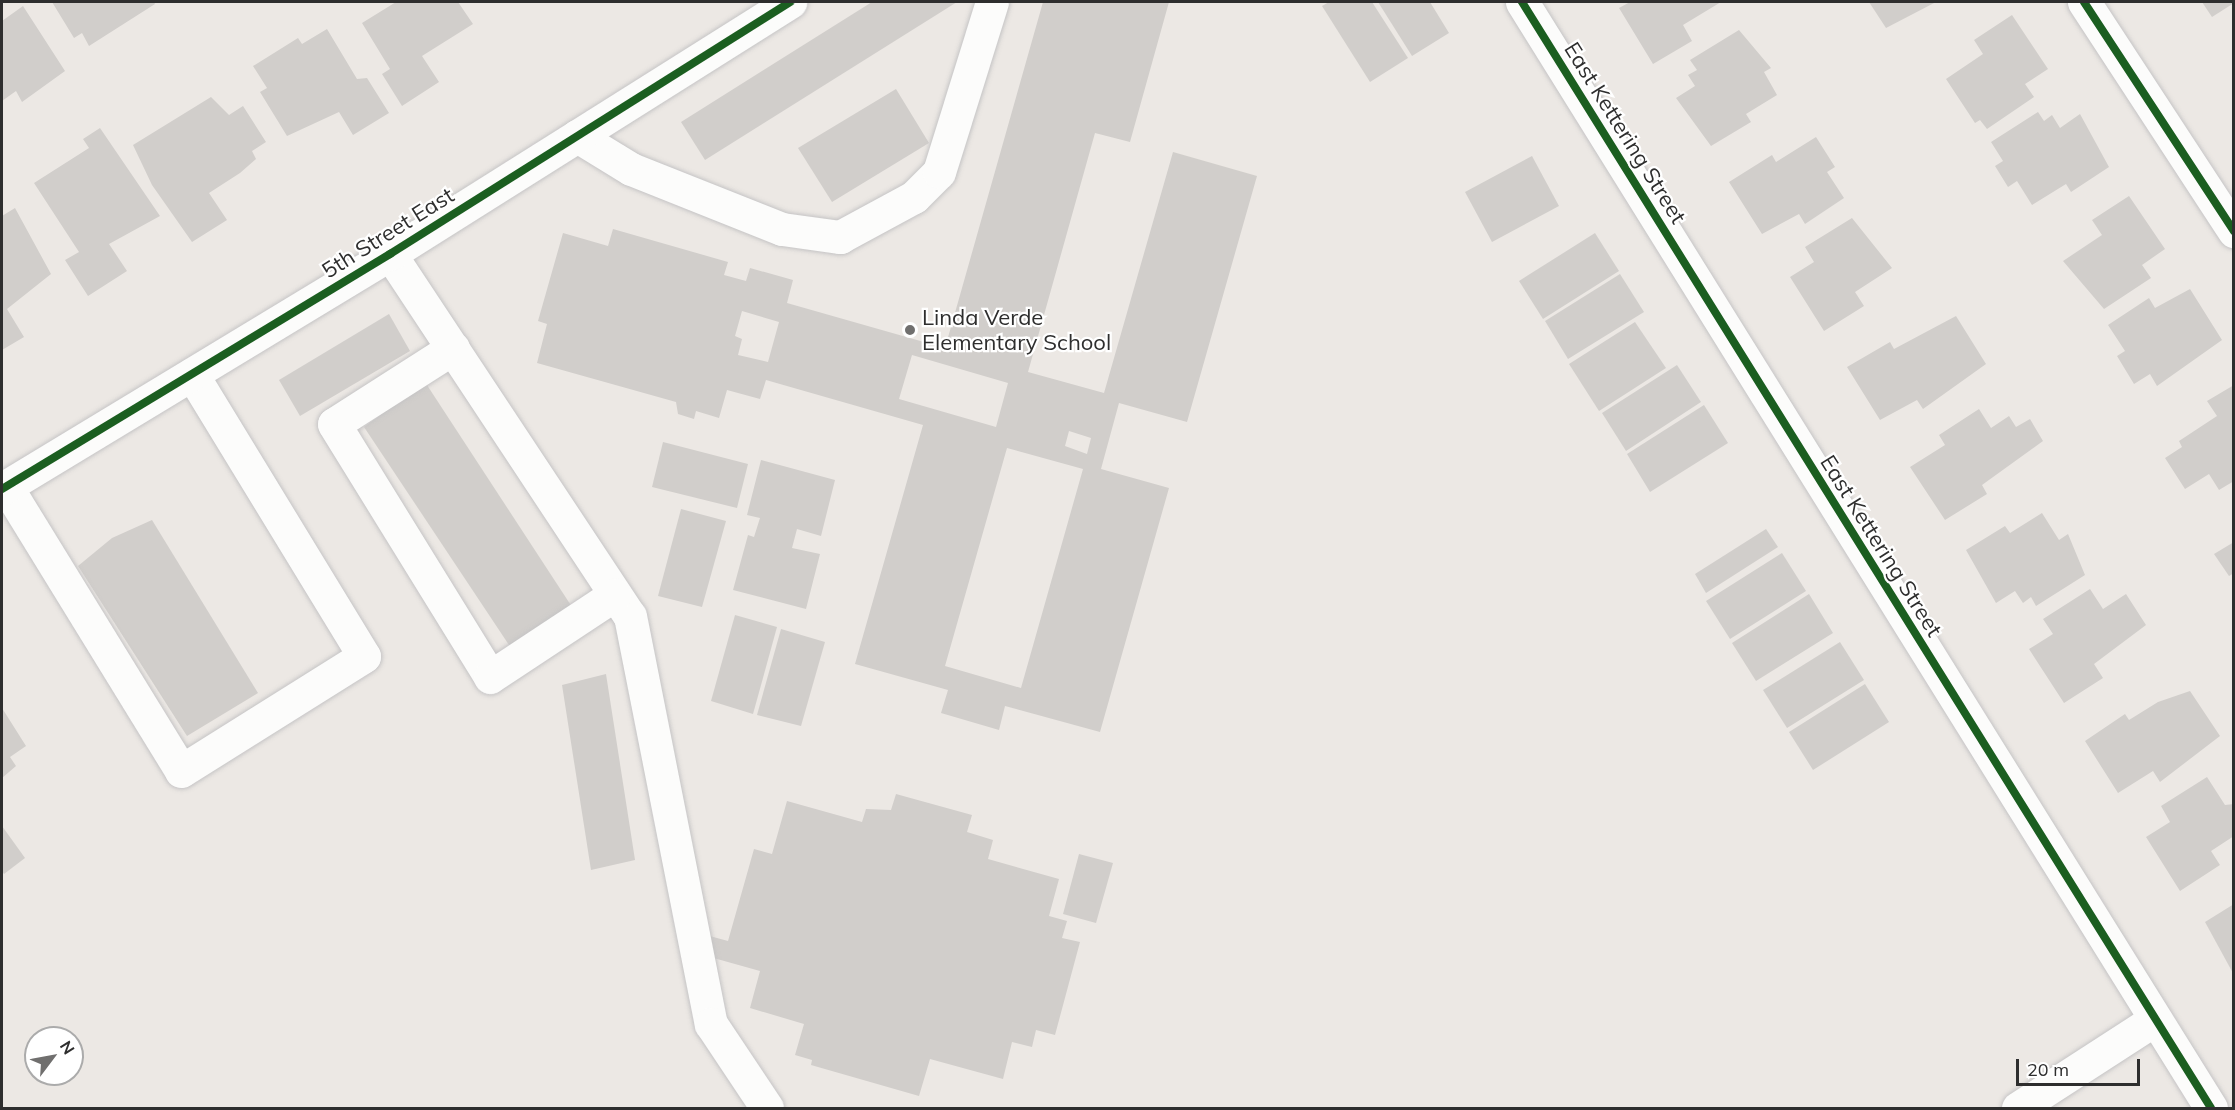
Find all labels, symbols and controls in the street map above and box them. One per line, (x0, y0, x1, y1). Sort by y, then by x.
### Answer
street label: East Kettering Street (1558, 37, 1692, 229)
street label: 5th Street East (317, 182, 459, 284)
place label: Linda Verde Elementary School (922, 304, 1111, 356)
marker: Linda Verde Elementary School (903, 323, 917, 337)
street label: East Kettering Street (1814, 450, 1948, 642)
north arrow (24, 1026, 84, 1086)
text: N (56, 1037, 79, 1058)
scale bar (2019, 1047, 2144, 1085)
text: 20 m (2027, 1058, 2069, 1081)

